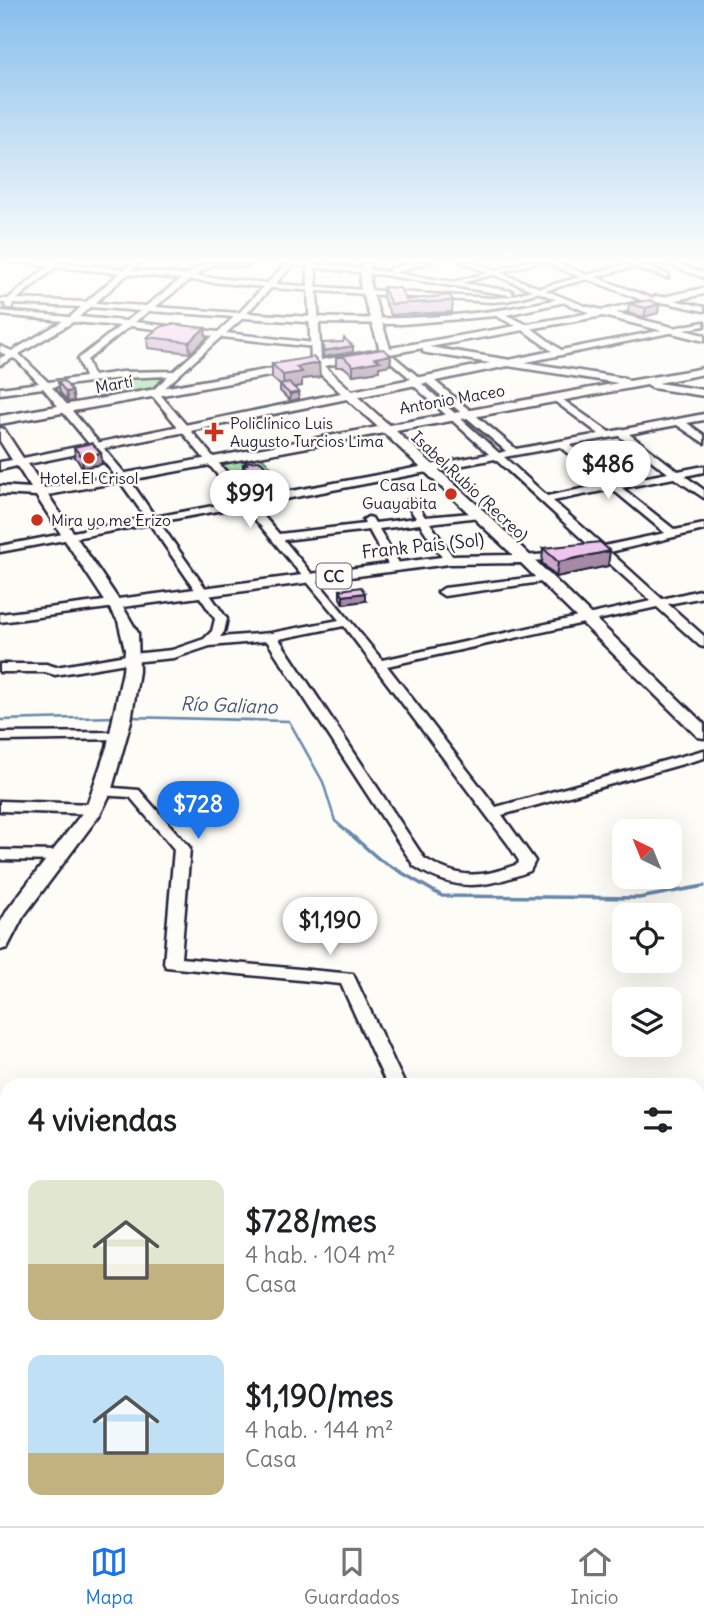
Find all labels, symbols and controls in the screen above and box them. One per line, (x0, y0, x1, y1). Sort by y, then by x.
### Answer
street label: Martí (94, 371, 135, 397)
street label: Antonio Maceo (398, 380, 506, 418)
place label: Policlínico Luis Augusto Turcios Lima (230, 413, 384, 451)
marker: Policlínico Luis Augusto Turcios Lima (204, 422, 224, 442)
street label: Isabel Rubio (Recreo) (408, 427, 533, 545)
pin: $486 (567, 442, 649, 501)
text: $486 (582, 449, 634, 478)
marker: Hotel El Crisol (81, 450, 97, 466)
place label: Hotel El Crisol (40, 468, 138, 488)
pin: $991 (209, 470, 291, 530)
place label: Casa La Guayabita (362, 475, 437, 513)
text: $991 (226, 478, 274, 507)
marker: Casa La Guayabita (443, 486, 459, 502)
place label: Mira yo me Erizo (51, 510, 171, 530)
marker: Mira yo me Erizo (29, 512, 45, 528)
street label: Frank País (Sol) (361, 528, 485, 563)
road number: CC (316, 564, 352, 589)
water label: Río Galiano (180, 691, 279, 719)
pin: $728 (157, 782, 239, 841)
text: $728 (173, 789, 223, 818)
north arrow (612, 819, 682, 889)
map controls (612, 819, 682, 1057)
pin: $1,190 (273, 898, 387, 957)
button: locate (612, 903, 682, 973)
text: $1,190 (299, 905, 361, 934)
button: layers (612, 987, 682, 1057)
text: 4 viviendas (28, 1101, 177, 1139)
icon: filters (639, 1101, 677, 1139)
text: $728/mes (245, 1202, 377, 1240)
icon: home (84, 1208, 168, 1292)
text: 4 hab. · 104 m² (245, 1240, 396, 1269)
text: Casa (245, 1269, 297, 1298)
text: $1,190/mes (245, 1377, 393, 1415)
icon: home (84, 1383, 168, 1467)
text: 4 hab. · 144 m² (245, 1415, 394, 1444)
text: Casa (245, 1444, 297, 1473)
tab: Mapa (85, 1543, 133, 1609)
tab: Guardados (304, 1543, 400, 1609)
tab: Inicio (571, 1543, 619, 1609)

